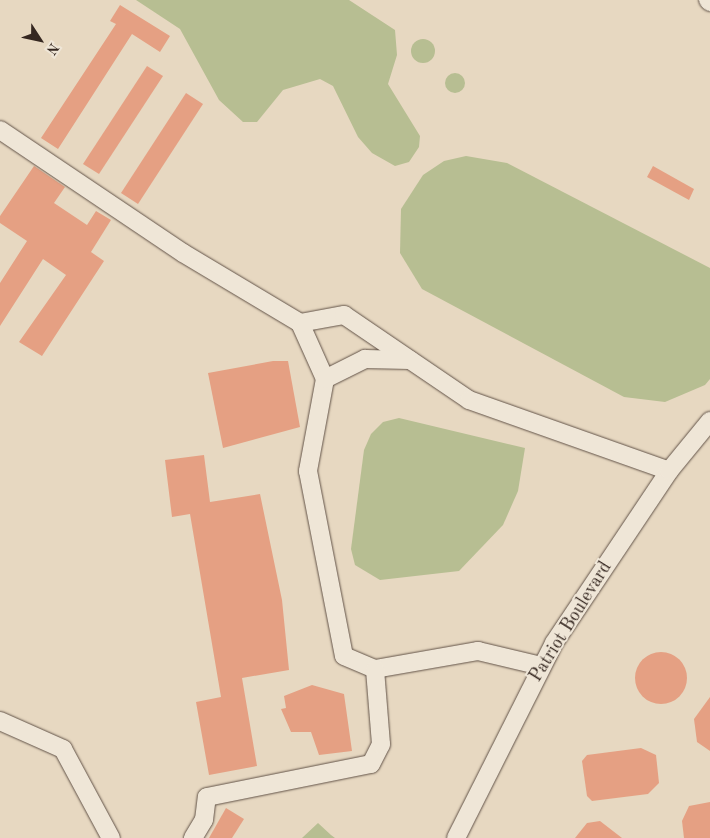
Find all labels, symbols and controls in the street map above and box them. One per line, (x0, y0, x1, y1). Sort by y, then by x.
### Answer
north arrow (15, 15, 65, 65)
text: N (43, 40, 61, 57)
street label: Patriot Boulevard (525, 558, 617, 686)

